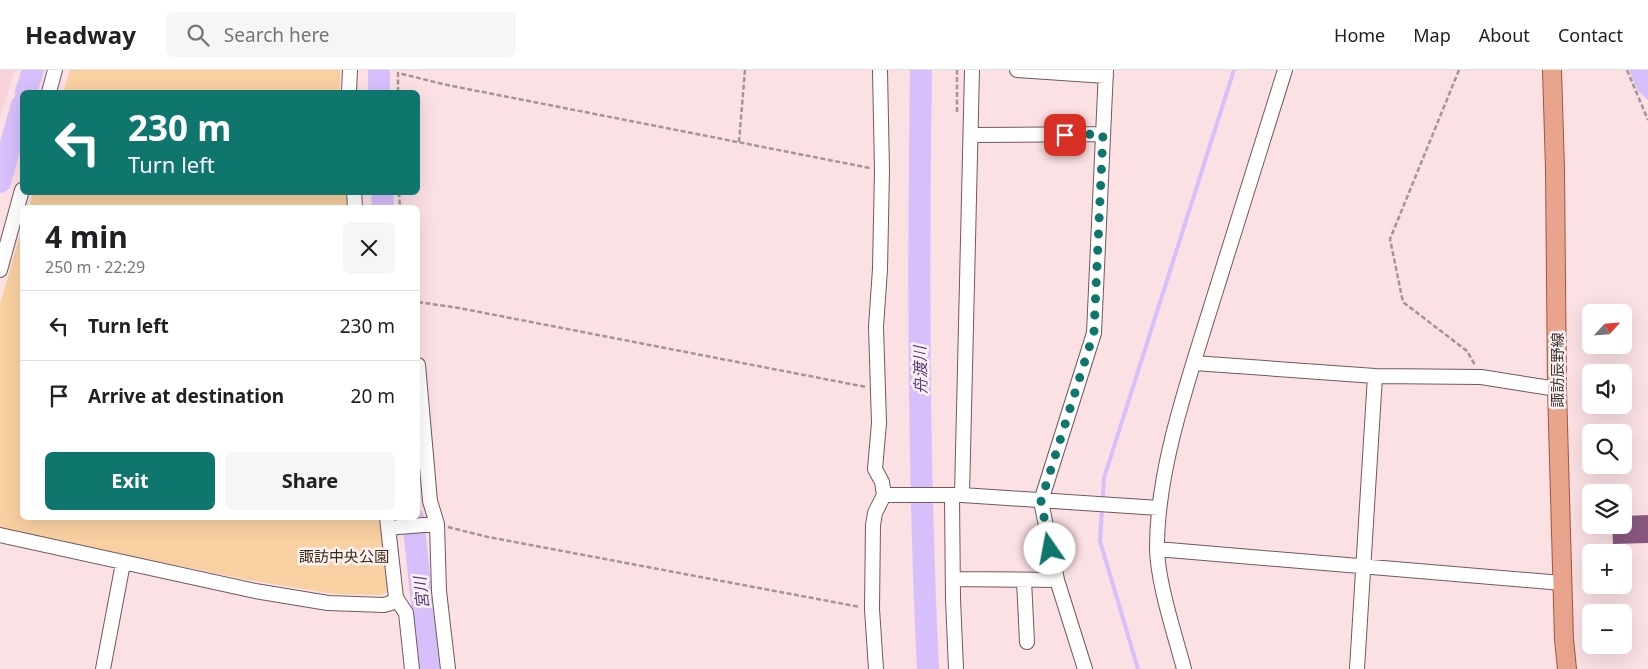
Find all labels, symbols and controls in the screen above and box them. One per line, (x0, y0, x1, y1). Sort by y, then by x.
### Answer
search box (166, 12, 516, 57)
text: Headway (25, 18, 136, 51)
icon: search (184, 21, 212, 49)
text: Search here (224, 22, 330, 48)
text: Home (1334, 23, 1385, 47)
text: Map (1413, 23, 1451, 47)
text: About (1479, 23, 1530, 47)
text: Contact (1558, 23, 1623, 47)
text: 230 m (128, 104, 231, 151)
icon: left (45, 110, 110, 175)
pin (1044, 114, 1086, 156)
icon: arrive (1051, 121, 1079, 149)
text: Turn left (128, 149, 215, 179)
text: 4 min (45, 216, 128, 257)
button: close (343, 222, 395, 274)
text: 250 m · 22:29 (45, 256, 145, 278)
north arrow (1582, 304, 1632, 354)
map controls (1582, 304, 1632, 654)
icon: left (45, 312, 73, 340)
text: Turn left (88, 313, 169, 339)
text: 230 m (340, 313, 395, 339)
street label: 諏訪辰野線 (1547, 332, 1567, 408)
water label: 舟渡川 (909, 344, 931, 394)
button: sound (1582, 364, 1632, 414)
icon: arrive (45, 382, 73, 410)
text: Arrive at destination (88, 383, 284, 409)
text: 20 m (351, 383, 395, 409)
button: search (1582, 424, 1632, 474)
button: Exit (45, 452, 215, 510)
button: Share (225, 452, 395, 510)
button: layers (1582, 484, 1632, 534)
position arrow (1023, 522, 1075, 574)
button: + (1582, 544, 1632, 594)
park label: 諏訪中央公園 (299, 546, 389, 566)
water label: 宮川 (408, 574, 434, 610)
button: − (1582, 604, 1632, 654)

